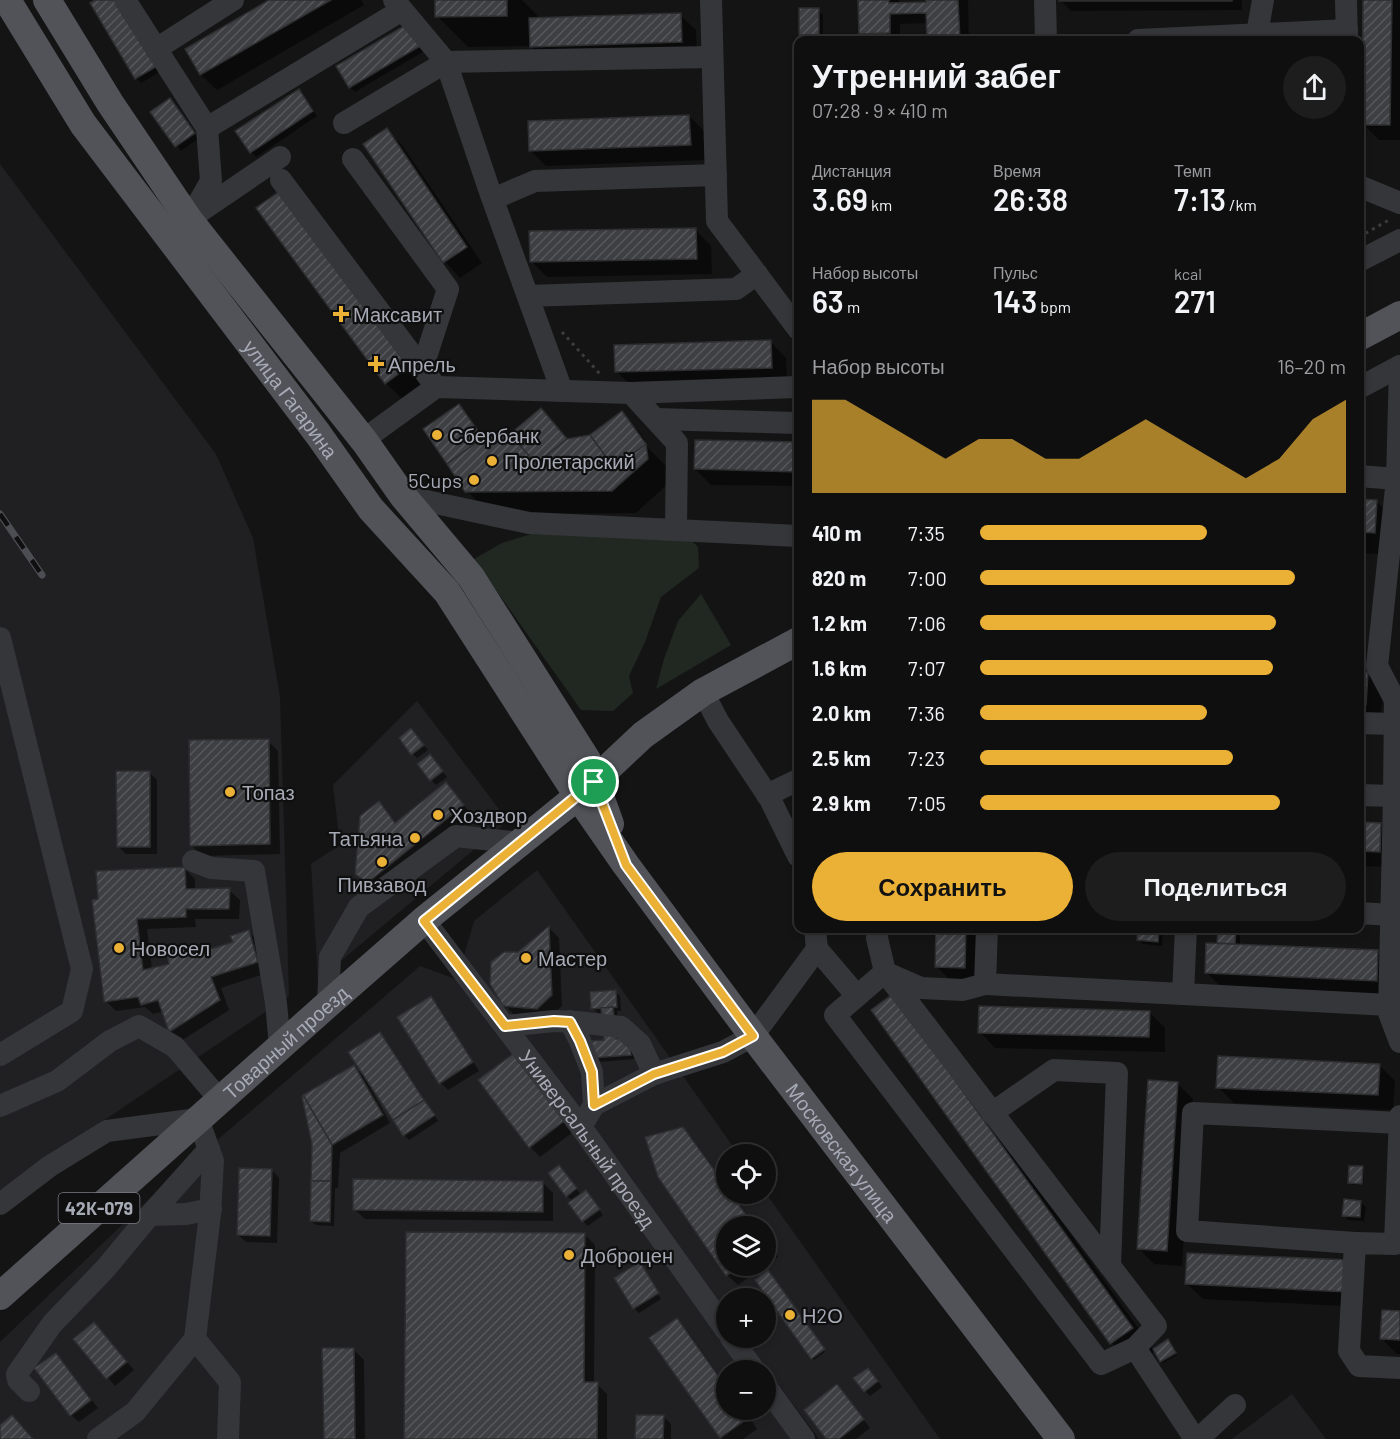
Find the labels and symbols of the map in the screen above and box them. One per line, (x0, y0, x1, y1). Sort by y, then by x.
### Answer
place label: Максавит (353, 302, 442, 326)
marker: Максавит (334, 307, 348, 321)
street label: улица Гагарина (239, 335, 344, 463)
place label: Апрель (388, 352, 456, 376)
marker: Апрель (369, 357, 383, 371)
place label: Сбербанк (449, 423, 539, 447)
marker: Сбербанк (430, 428, 444, 442)
place label: Пролетарский (504, 449, 635, 473)
marker: Пролетарский (485, 454, 499, 468)
place label: 5Cups (408, 468, 462, 492)
marker: 5Cups (467, 473, 481, 487)
pin (568, 756, 619, 807)
place label: Топаз (242, 780, 295, 804)
marker: Топаз (223, 785, 237, 799)
place label: Хоздвор (450, 803, 527, 827)
marker: Хоздвор (431, 808, 445, 822)
place label: Татьяна (328, 826, 404, 850)
marker: Татьяна (408, 831, 422, 845)
marker: Пивзавод (375, 855, 389, 869)
place label: Пивзавод (338, 872, 427, 896)
place label: Новосел (131, 936, 210, 960)
marker: Новосел (112, 941, 126, 955)
place label: Мастер (538, 946, 607, 970)
marker: Мастер (519, 951, 533, 965)
street label: Товарный проезд (218, 980, 353, 1104)
street label: Универсальный проезд (515, 1045, 661, 1232)
street label: Московская улица (781, 1078, 903, 1228)
road number: 42К-079 (58, 1193, 140, 1223)
place label: Доброцен (581, 1243, 673, 1267)
marker: Доброцен (562, 1248, 576, 1262)
place label: Н2О (802, 1303, 843, 1327)
marker: Н2О (783, 1308, 797, 1322)

